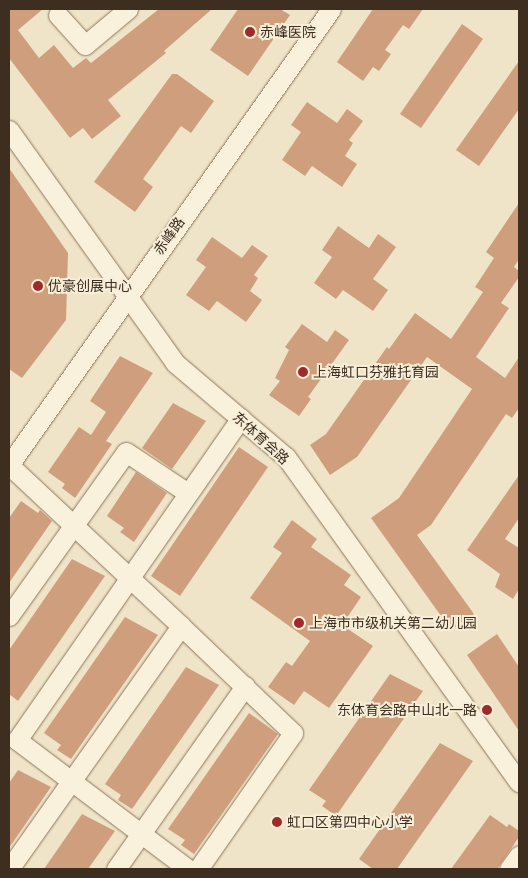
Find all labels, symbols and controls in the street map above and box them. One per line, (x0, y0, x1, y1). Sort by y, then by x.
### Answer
place label: 赤峰医院 (260, 24, 316, 40)
marker: 赤峰医院 (244, 26, 256, 38)
street label: 赤峰路 (150, 214, 188, 258)
place label: 优豪创展中心 (48, 278, 132, 294)
marker: 优豪创展中心 (32, 280, 44, 292)
place label: 上海虹口芬雅托育园 (313, 364, 439, 380)
marker: 上海虹口芬雅托育园 (297, 366, 309, 378)
street label: 东体育会路 (229, 408, 293, 468)
place label: 上海市市级机关第二幼儿园 (309, 615, 477, 631)
marker: 上海市市级机关第二幼儿园 (293, 617, 305, 629)
place label: 东体育会路中山北一路 (337, 702, 477, 718)
marker: 东体育会路中山北一路 (481, 704, 493, 716)
place label: 虹口区第四中心小学 (287, 814, 413, 830)
marker: 虹口区第四中心小学 (271, 816, 283, 828)

